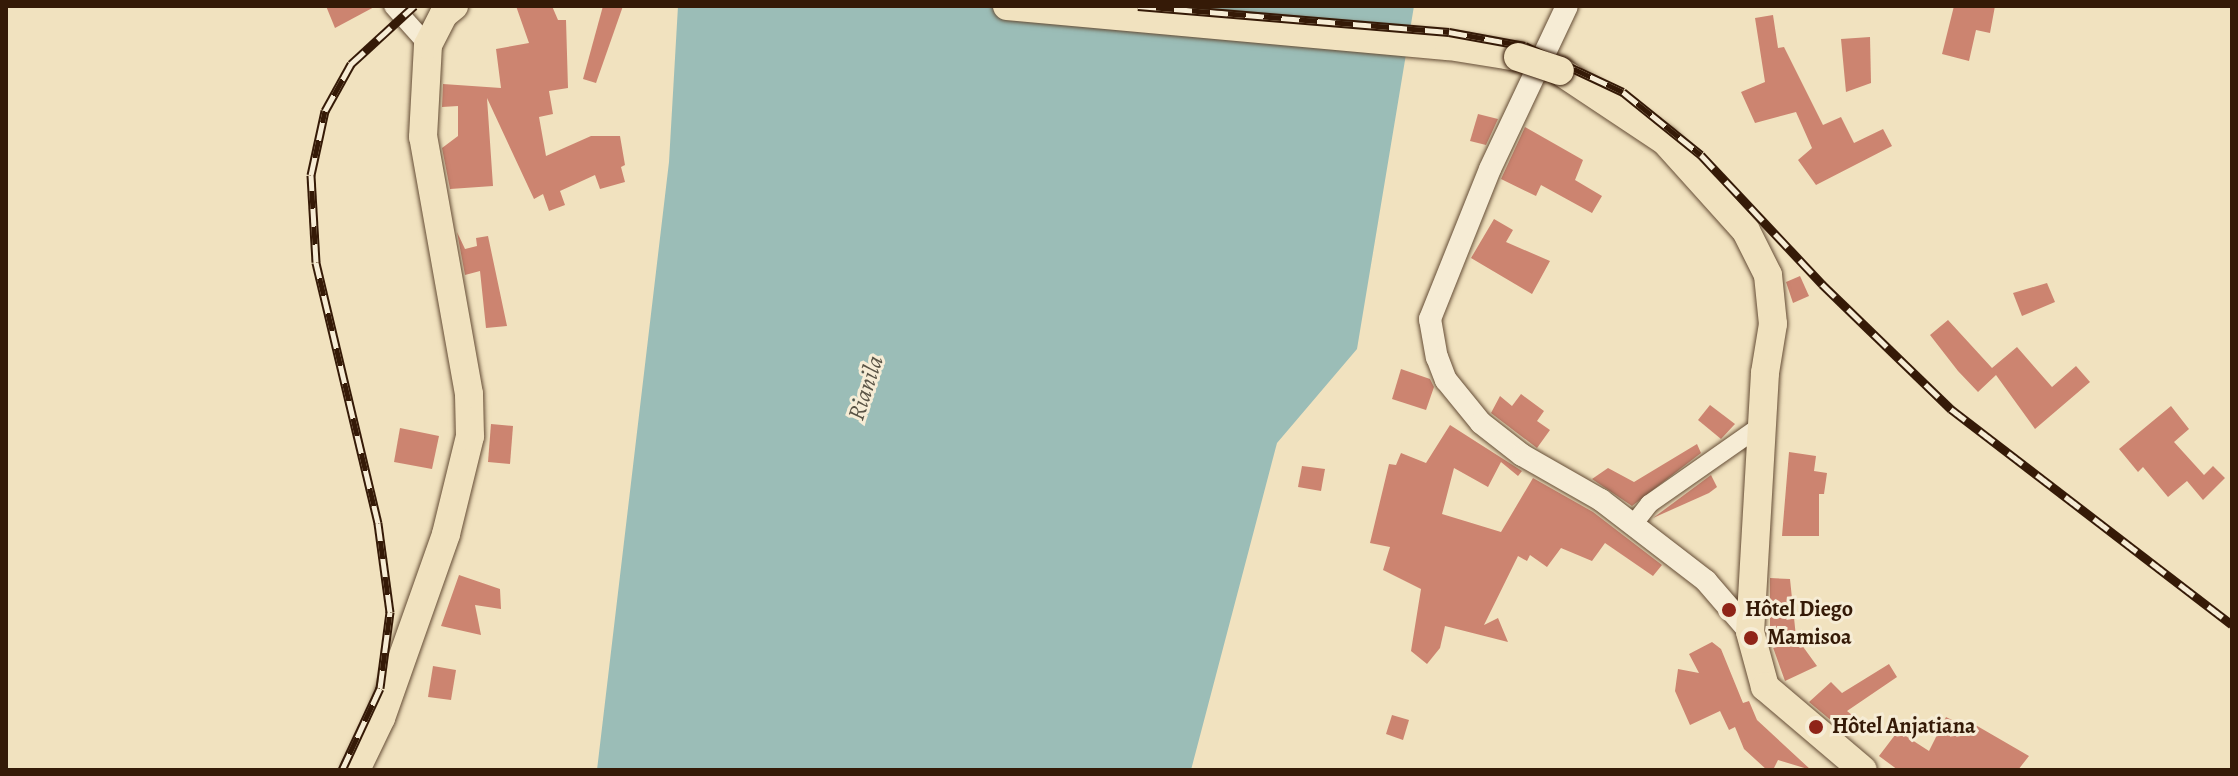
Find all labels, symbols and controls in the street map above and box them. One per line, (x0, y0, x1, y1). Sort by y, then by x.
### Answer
water label: Rianila (842, 352, 890, 424)
place label: Hôtel Diego (1745, 597, 1853, 623)
marker: Hôtel Diego (1720, 601, 1738, 619)
place label: Mamisoa (1767, 625, 1852, 651)
marker: Mamisoa (1742, 629, 1760, 647)
place label: Hôtel Anjatiana (1832, 714, 1976, 740)
marker: Hôtel Anjatiana (1807, 718, 1825, 736)

